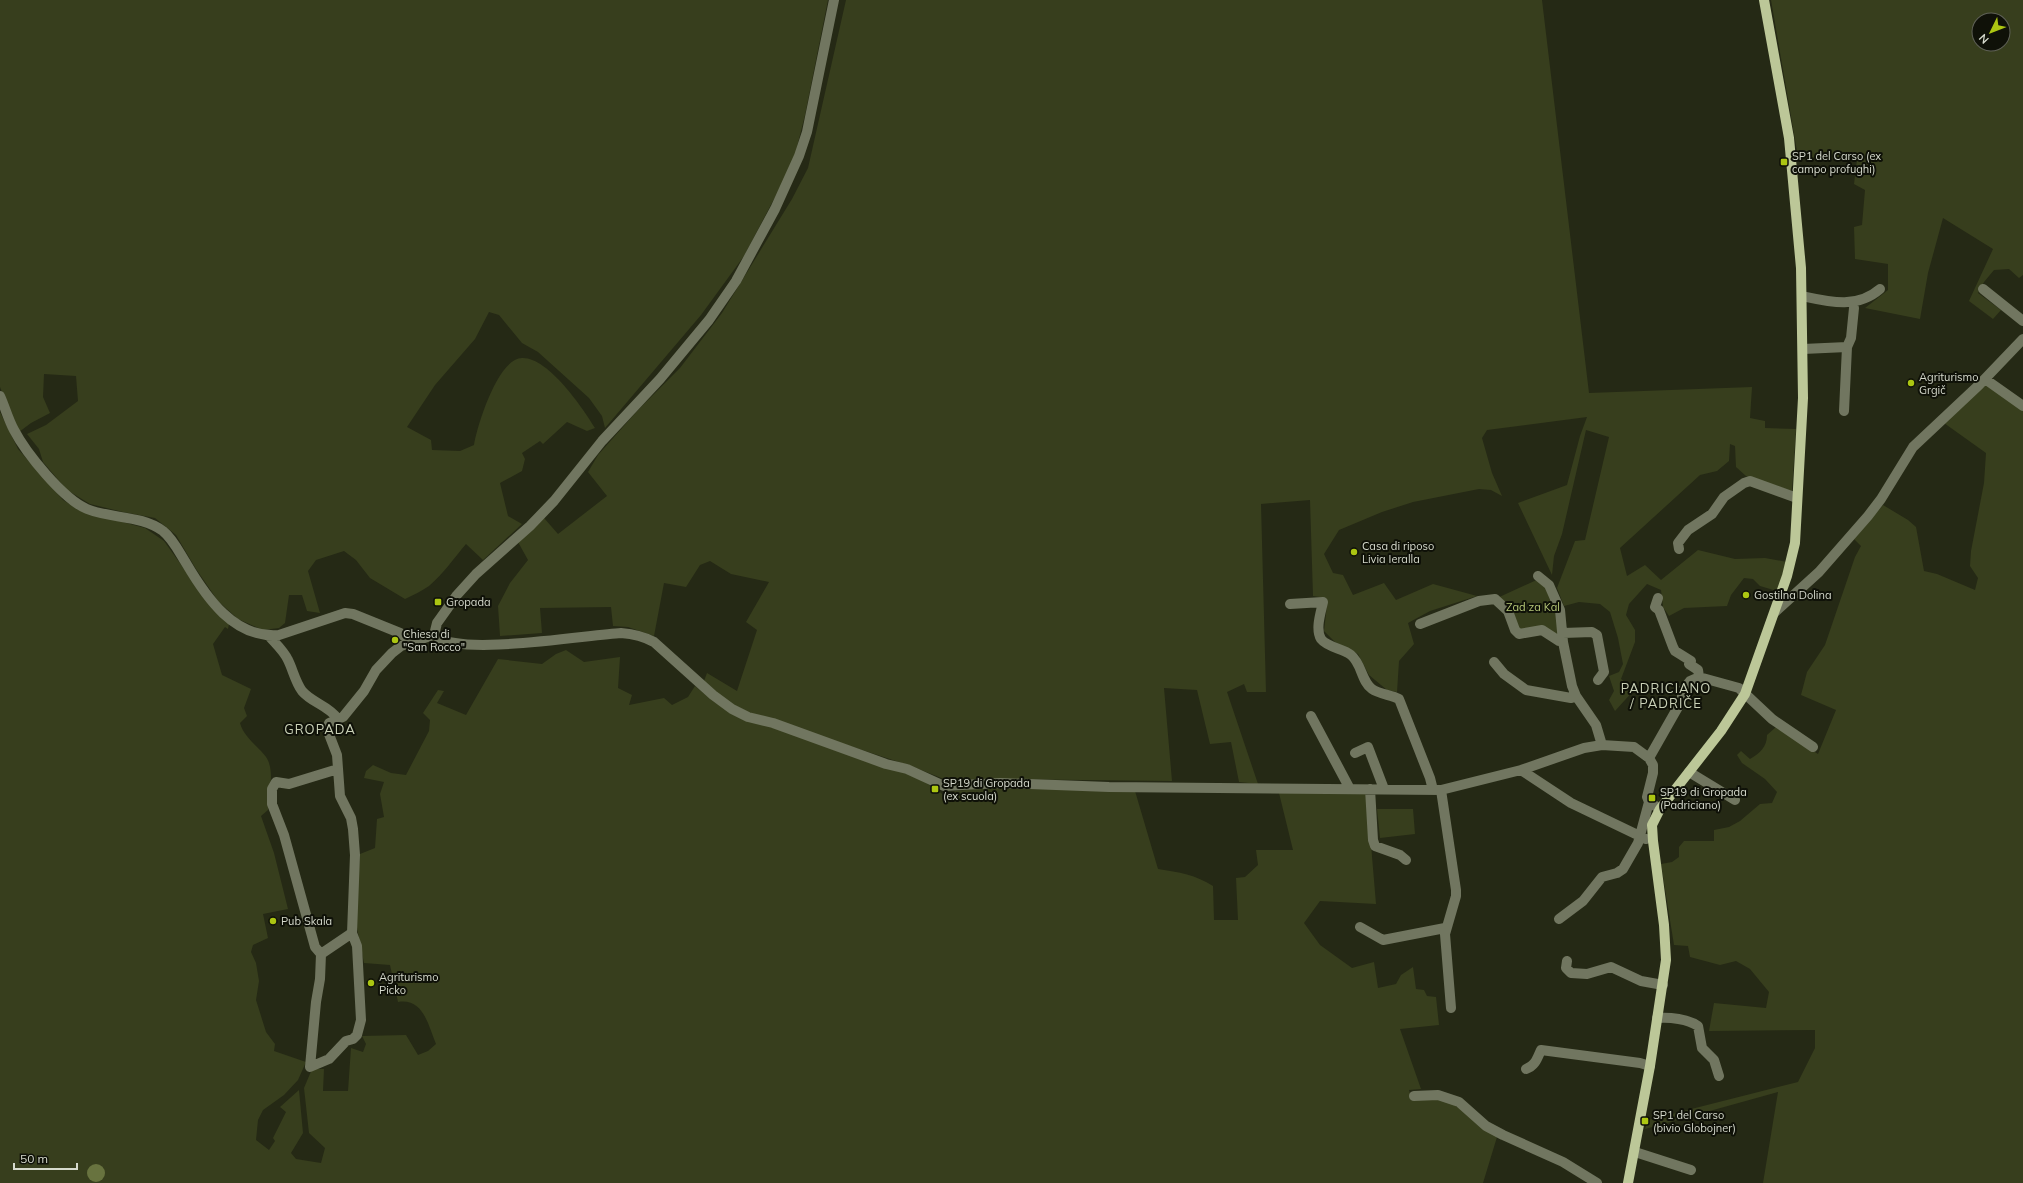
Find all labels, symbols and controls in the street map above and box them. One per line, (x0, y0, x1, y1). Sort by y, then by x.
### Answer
north arrow (1971, 12, 2011, 52)
text: N (1976, 31, 1992, 47)
place label: SP1 del Carso (ex campo profughi) (1792, 149, 1881, 176)
marker: SP1 del Carso (ex campo profughi) (1779, 157, 1789, 167)
place label: Agriturismo Grgič (1919, 370, 1978, 397)
marker: Agriturismo Grgič (1906, 378, 1916, 388)
place label: Casa di riposo Livia Ieralla (1362, 539, 1434, 566)
marker: Casa di riposo Livia Ieralla (1349, 547, 1359, 557)
place label: Gostilna Dolina (1754, 588, 1832, 602)
marker: Gostilna Dolina (1741, 590, 1751, 600)
place label: Gropada (446, 595, 491, 609)
marker: Gropada (433, 597, 443, 607)
park label: Zad za Kal (1506, 600, 1560, 614)
place label: Chiesa di "San Rocco" (403, 627, 465, 654)
marker: Chiesa di "San Rocco" (390, 635, 400, 645)
district label: PADRICIANO / PADRIČE (1621, 680, 1711, 711)
district label: GROPADA (284, 721, 356, 737)
place label: SP19 di Gropada (ex scuola) (943, 776, 1030, 803)
marker: SP19 di Gropada (ex scuola) (930, 784, 940, 794)
place label: SP19 di Gropada (Padriciano) (1660, 785, 1747, 812)
marker: SP19 di Gropada (Padriciano) (1647, 793, 1657, 803)
place label: Pub Skala (281, 914, 332, 928)
marker: Pub Skala (268, 916, 278, 926)
place label: Agriturismo Picko (379, 970, 438, 997)
marker: Agriturismo Picko (366, 978, 376, 988)
place label: SP1 del Carso (bivio Globojner) (1653, 1108, 1736, 1135)
marker: SP1 del Carso (bivio Globojner) (1640, 1116, 1650, 1126)
scale bar (14, 1145, 77, 1171)
text: 50 m (20, 1151, 48, 1166)

